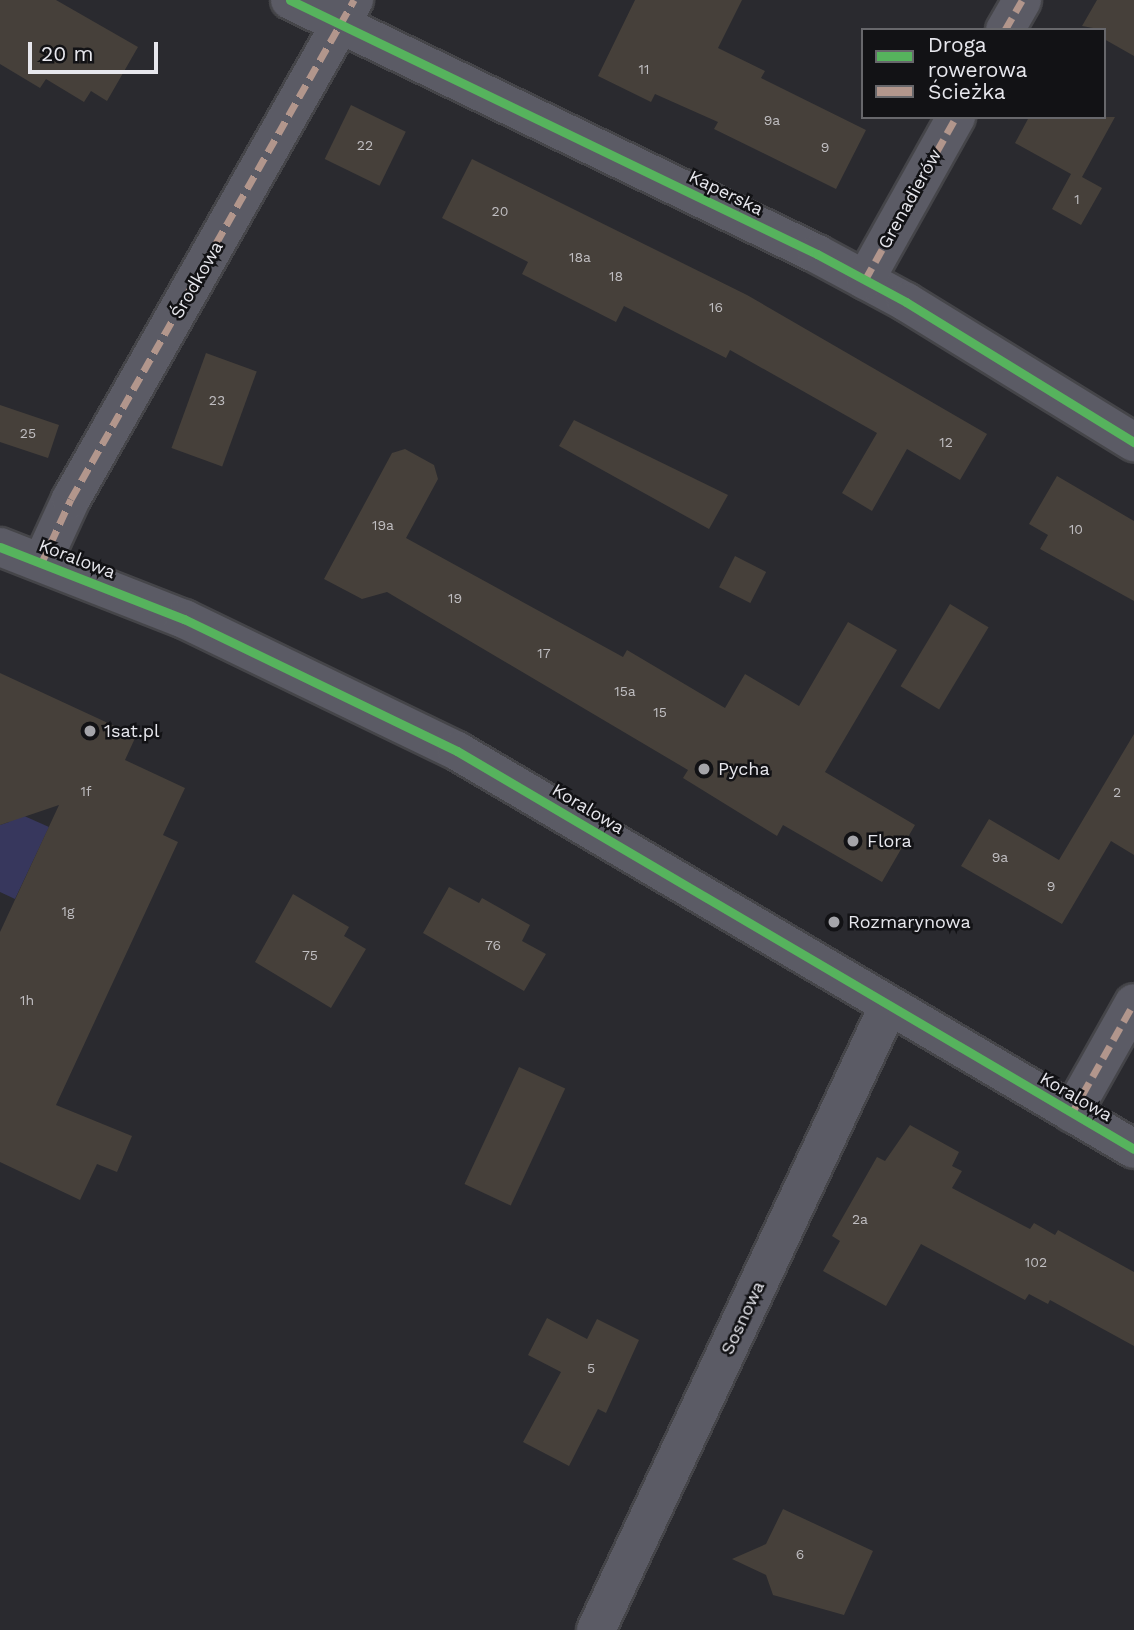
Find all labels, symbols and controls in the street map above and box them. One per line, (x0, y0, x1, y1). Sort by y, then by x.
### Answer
scale bar (32, 28, 161, 72)
legend (861, 28, 1106, 119)
text: Droga rowerowa (928, 32, 1027, 82)
text: 20 m (41, 41, 93, 66)
house number: 11 (639, 61, 649, 77)
text: Ścieżka (928, 79, 1006, 104)
house number: 9a (764, 112, 780, 128)
house number: 22 (357, 137, 373, 153)
house number: 9 (821, 139, 829, 155)
street label: Grenadierów (874, 145, 946, 253)
street label: Kaperska (685, 166, 767, 220)
house number: 1 (1074, 191, 1080, 207)
house number: 20 (492, 203, 508, 219)
street label: Środkowa (166, 237, 228, 323)
house number: 18a (569, 249, 591, 265)
house number: 18 (609, 268, 623, 284)
house number: 16 (709, 299, 723, 315)
house number: 23 (209, 392, 225, 408)
house number: 25 (20, 425, 36, 441)
house number: 12 (939, 434, 953, 450)
house number: 19a (372, 517, 394, 533)
house number: 10 (1069, 521, 1083, 537)
street label: Koralowa (36, 535, 118, 583)
house number: 19 (448, 590, 462, 606)
house number: 17 (537, 645, 551, 661)
house number: 15a (614, 683, 636, 699)
house number: 15 (653, 704, 667, 720)
place label: 1sat.pl (104, 720, 159, 742)
marker: 1sat.pl (82, 723, 98, 739)
place label: Pycha (718, 758, 770, 780)
marker: Pycha (696, 761, 712, 777)
street label: Koralowa (548, 779, 628, 839)
house number: 1f (81, 783, 91, 799)
house number: 2 (1113, 784, 1121, 800)
place label: Flora (867, 830, 912, 852)
marker: Flora (845, 833, 861, 849)
house number: 9a (992, 849, 1008, 865)
house number: 9 (1047, 878, 1055, 894)
house number: 1g (62, 903, 74, 919)
place label: Rozmarynowa (848, 911, 971, 933)
marker: Rozmarynowa (826, 914, 842, 930)
house number: 76 (485, 937, 501, 953)
house number: 75 (302, 947, 318, 963)
house number: 1h (20, 992, 34, 1008)
street label: Koralowa (1036, 1068, 1116, 1126)
house number: 2a (852, 1211, 868, 1227)
house number: 102 (1025, 1254, 1047, 1270)
street label: Sosnowa (717, 1278, 769, 1358)
house number: 5 (587, 1360, 595, 1376)
house number: 6 (796, 1546, 804, 1562)

